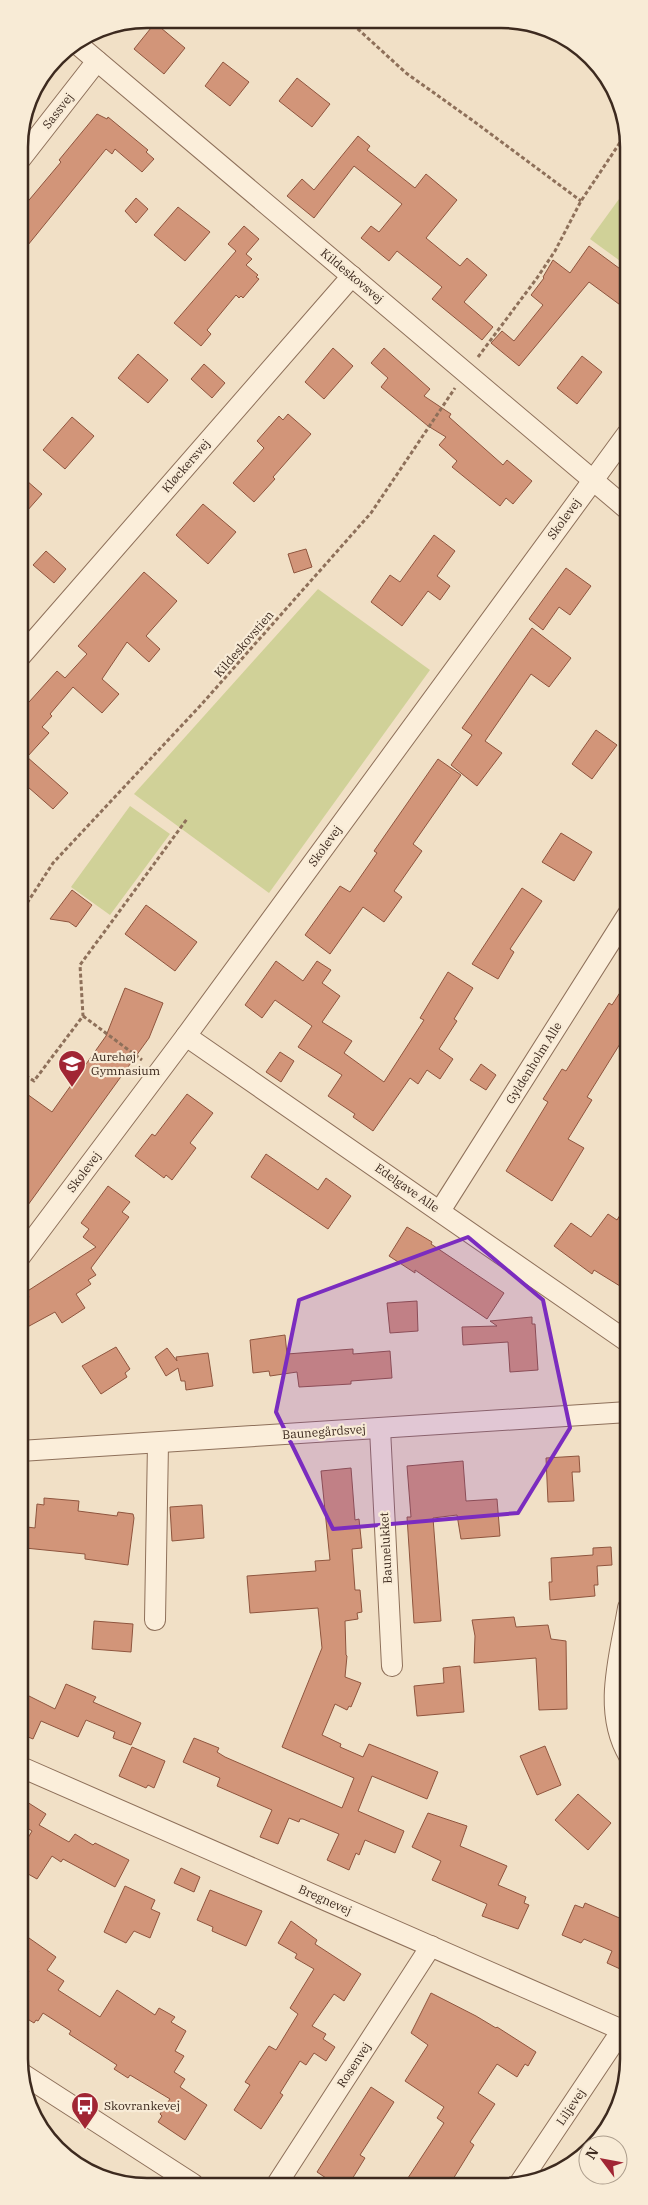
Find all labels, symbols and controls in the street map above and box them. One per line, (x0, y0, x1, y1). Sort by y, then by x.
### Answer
street label: Sassvej (39, 90, 76, 132)
street label: Kildeskovsvej (318, 245, 387, 306)
street label: Kløckersvej (158, 436, 213, 495)
street label: Skolevej (544, 495, 583, 542)
street label: Kildeskovstien (211, 607, 277, 680)
street label: Skolevej (305, 822, 344, 869)
street label: Gyldenholm Alle (502, 1019, 565, 1107)
school or university icon: Aurehøj Gymnasium (57, 1049, 87, 1088)
place label: Aurehøj Gymnasium (91, 1049, 161, 1078)
street label: Skolevej (63, 1148, 104, 1195)
street label: Edelgave Alle (372, 1160, 442, 1215)
street label: Baunegårdsvej (282, 1421, 366, 1442)
street label: Baunelukket (376, 1512, 395, 1584)
street label: Bregnevej (296, 1881, 354, 1918)
street label: Rosenvej (333, 2039, 374, 2090)
street label: Liljevej (553, 2086, 588, 2128)
bus stop icon: Skovrankevej (70, 2091, 100, 2130)
place label: Skovrankevej (104, 2098, 180, 2113)
north arrow (578, 2135, 628, 2185)
text: N (581, 2144, 603, 2163)

